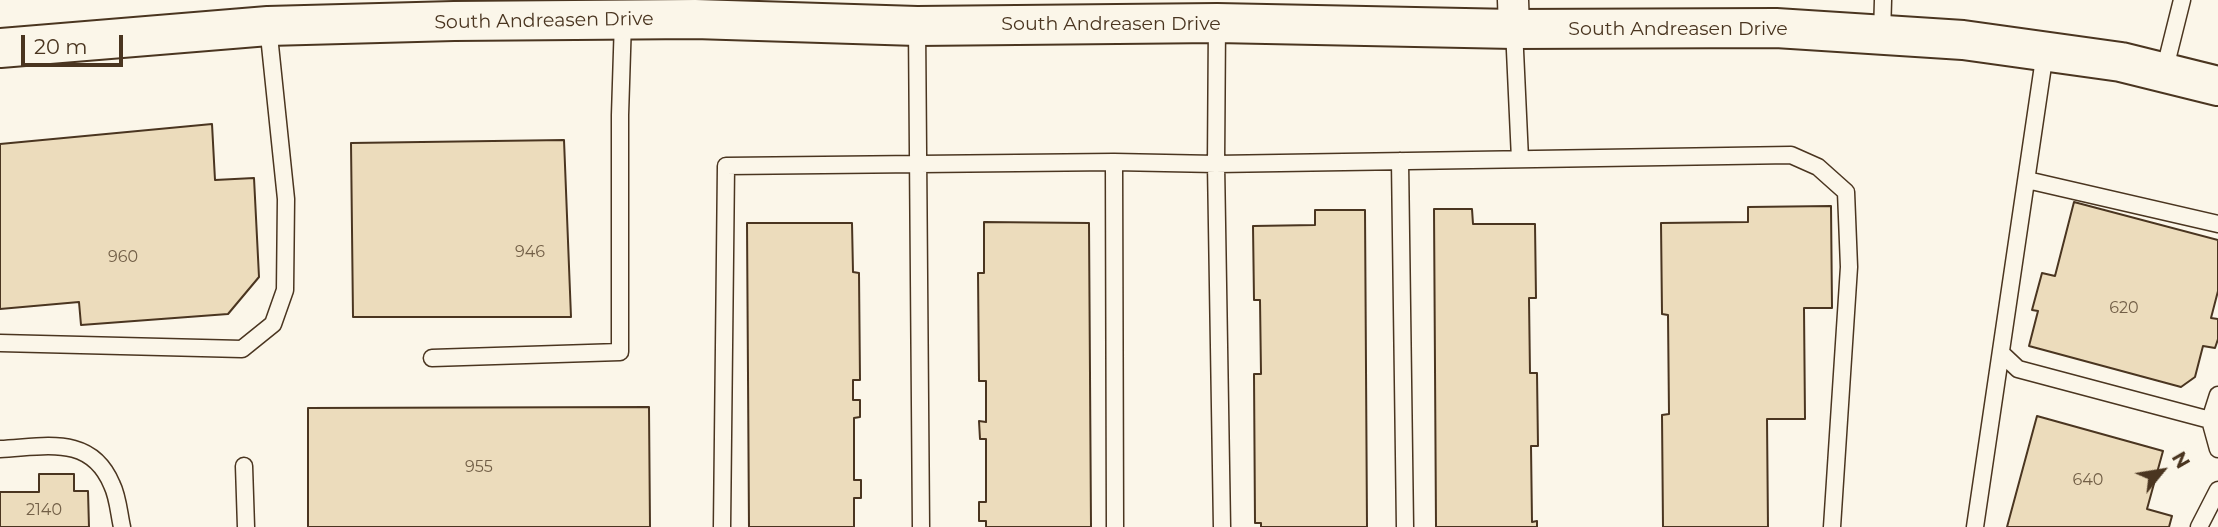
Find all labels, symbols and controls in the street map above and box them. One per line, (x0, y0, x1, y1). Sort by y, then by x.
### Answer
street label: South Andreasen Drive (434, 8, 654, 34)
street label: South Andreasen Drive (1001, 13, 1221, 35)
street label: South Andreasen Drive (1568, 18, 1788, 40)
scale bar (24, 21, 126, 65)
text: 20 m (34, 34, 88, 59)
house number: 946 (515, 242, 545, 262)
house number: 960 (108, 247, 138, 267)
house number: 620 (2109, 298, 2139, 318)
north arrow (2127, 436, 2197, 506)
text: N (2167, 448, 2194, 473)
house number: 955 (465, 457, 493, 477)
house number: 640 (2073, 470, 2103, 490)
house number: 2140 (26, 500, 62, 520)

